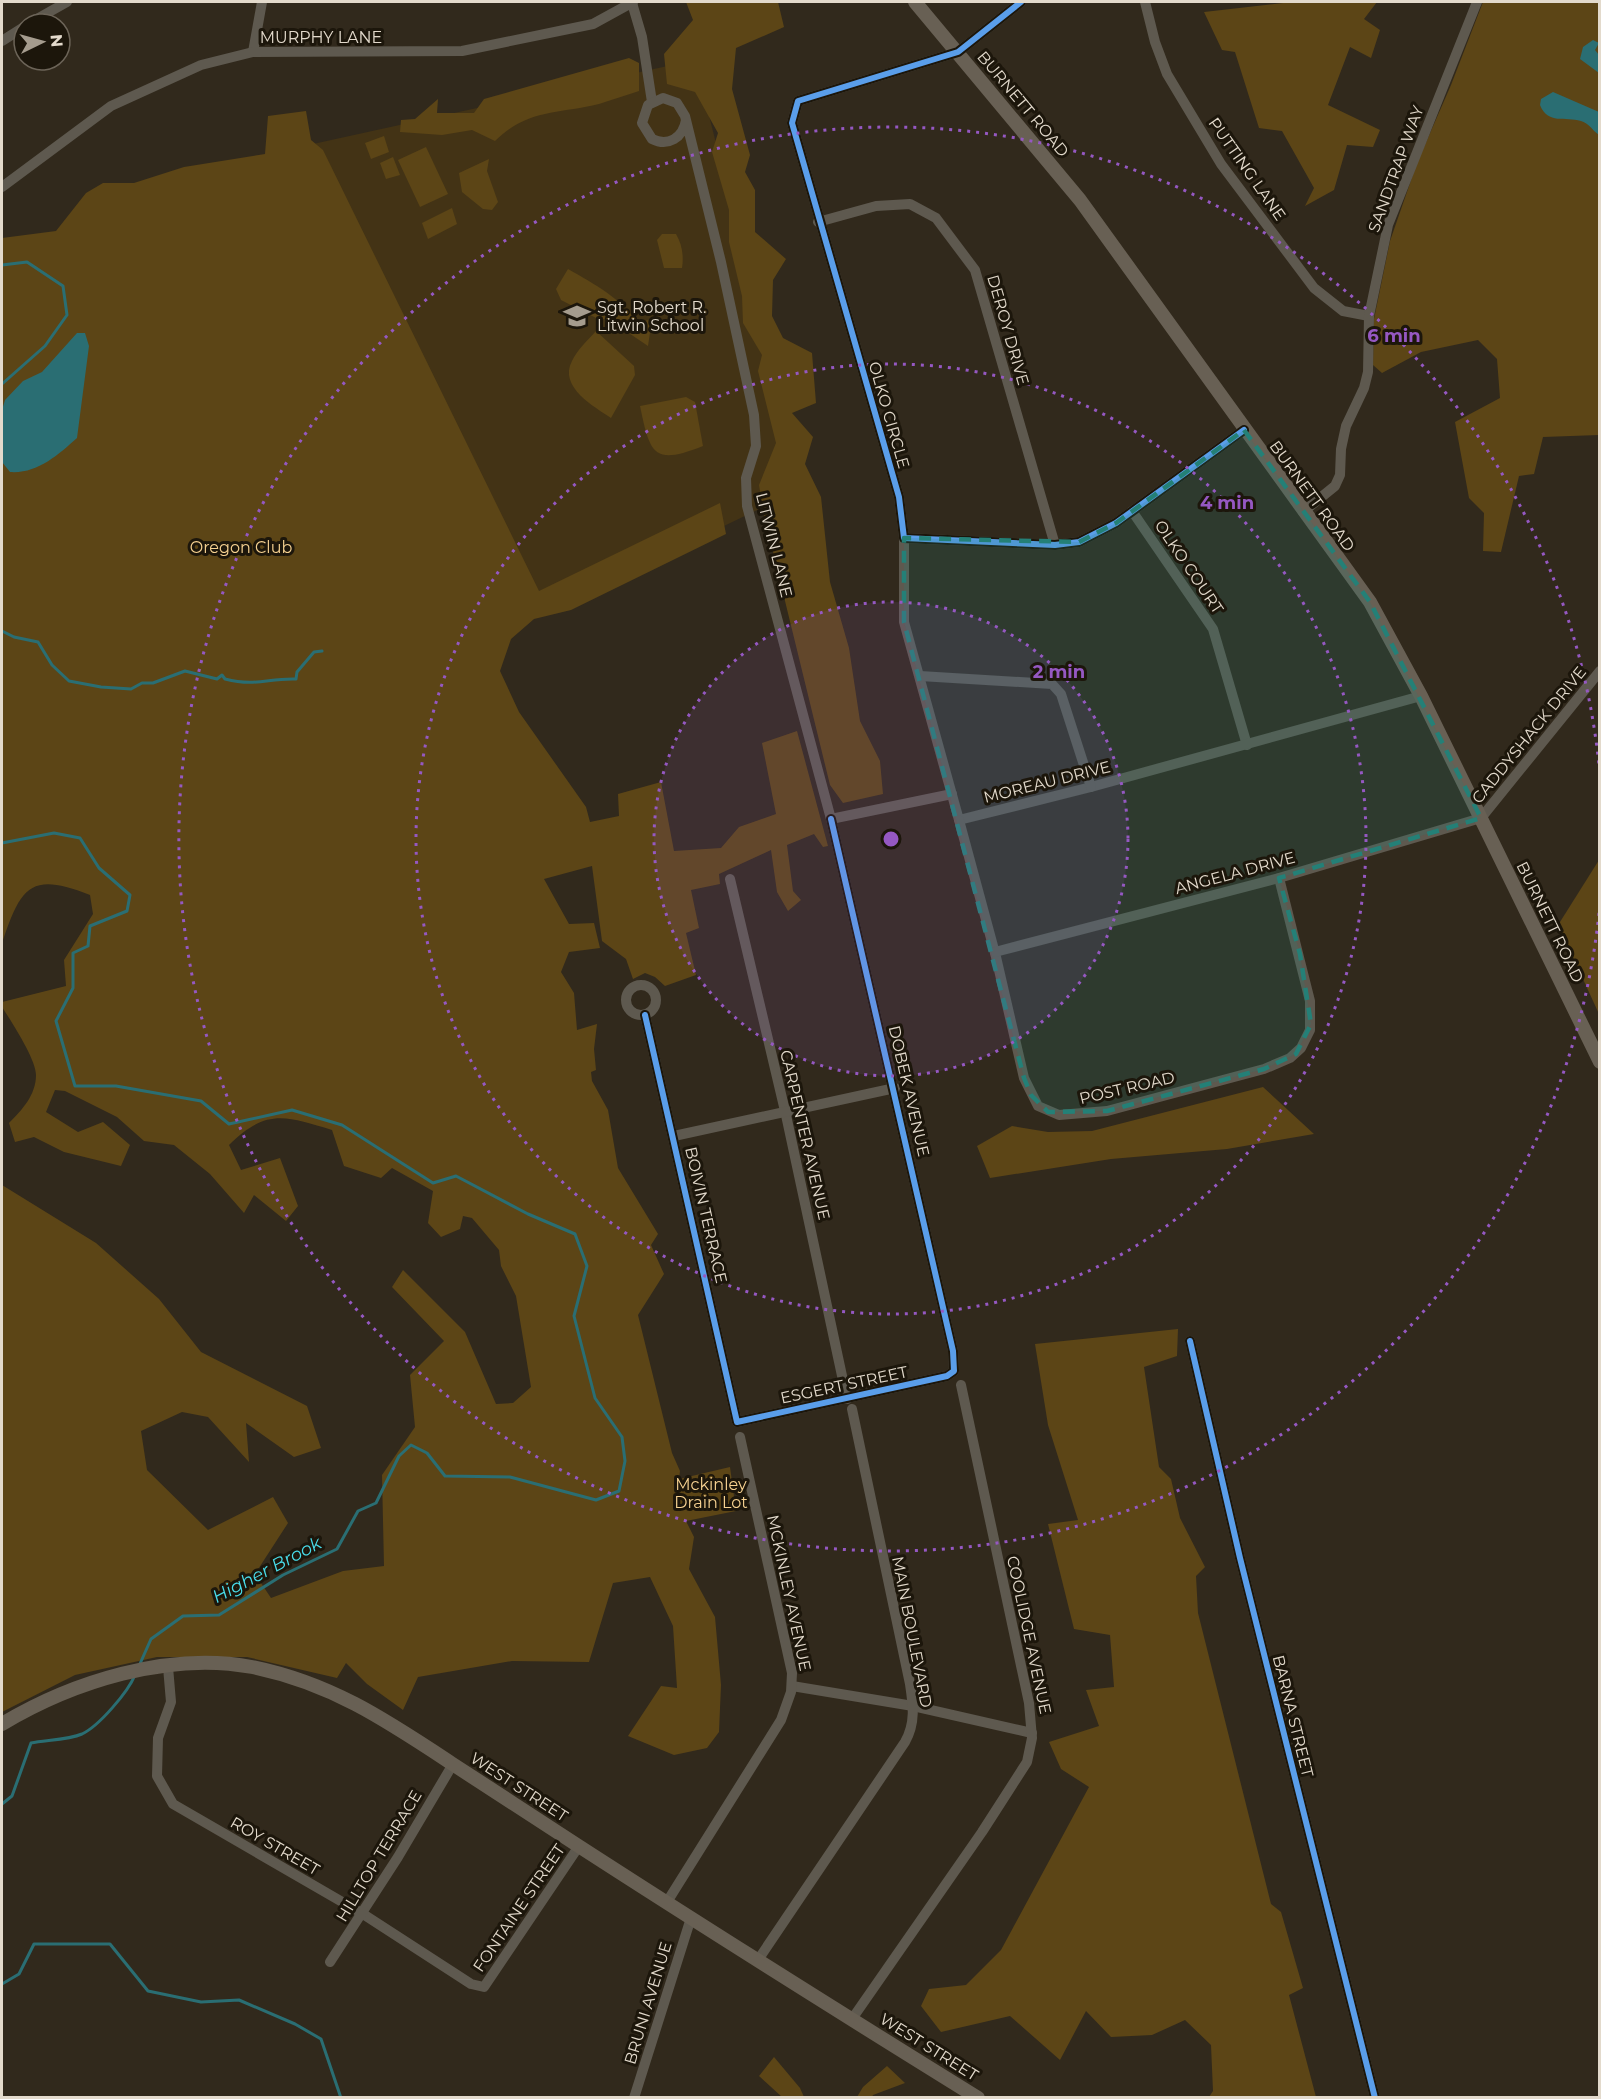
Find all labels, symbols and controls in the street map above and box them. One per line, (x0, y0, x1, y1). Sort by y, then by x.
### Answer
north arrow (12, 12, 72, 72)
street label: MURPHY LANE (260, 28, 382, 47)
text: N (46, 33, 66, 48)
street label: BURNETT ROAD (973, 47, 1073, 161)
street label: SANDTRAP WAY (1364, 102, 1428, 235)
street label: PUTTING LANE (1204, 114, 1290, 224)
street label: DEROY DRIVE (983, 273, 1033, 387)
place label: Sgt. Robert R. Litwin School (597, 298, 706, 335)
school or university icon: Sgt. Robert R. Litwin School (562, 301, 592, 331)
text: 6 min (1367, 325, 1421, 347)
street label: OLKO CIRCLE (865, 359, 913, 471)
street label: BURNETT ROAD (1265, 437, 1359, 555)
street label: LITWIN LANE (752, 491, 796, 599)
text: 4 min (1200, 492, 1254, 514)
street label: OLKO COURT (1151, 517, 1228, 618)
park label: Oregon Club (190, 538, 292, 557)
text: 2 min (1033, 661, 1085, 683)
street label: CADDYSHACK DRIVE (1468, 663, 1590, 807)
street label: MOREAU DRIVE (982, 757, 1112, 807)
centre of rings (881, 829, 901, 849)
street label: ANGELA DRIVE (1173, 848, 1297, 898)
street label: BURNETT ROAD (1512, 858, 1588, 986)
street label: DOBEK AVENUE (885, 1024, 933, 1158)
street label: CARPENTER AVENUE (776, 1048, 834, 1222)
street label: POST ROAD (1077, 1068, 1177, 1108)
street label: BOIVIN TERRACE (681, 1145, 731, 1285)
street label: ESGERT STREET (779, 1362, 910, 1408)
park label: Mckinley Drain Lot (674, 1475, 748, 1512)
street label: MCKINLEY AVENUE (763, 1513, 815, 1673)
water label: Higher Brook (209, 1531, 327, 1608)
street label: COOLIDGE AVENUE (1003, 1554, 1055, 1716)
street label: MAIN BOULEVARD (888, 1555, 936, 1709)
street label: BARNA STREET (1269, 1653, 1318, 1780)
street label: WEST STREET (467, 1748, 572, 1826)
street label: HILLTOP TERRACE (332, 1787, 426, 1925)
street label: ROY STREET (227, 1813, 324, 1880)
street label: FONTAINE STREET (469, 1840, 569, 1976)
street label: BRUNI AVENUE (620, 1939, 676, 2067)
street label: WEST STREET (876, 2009, 982, 2085)

